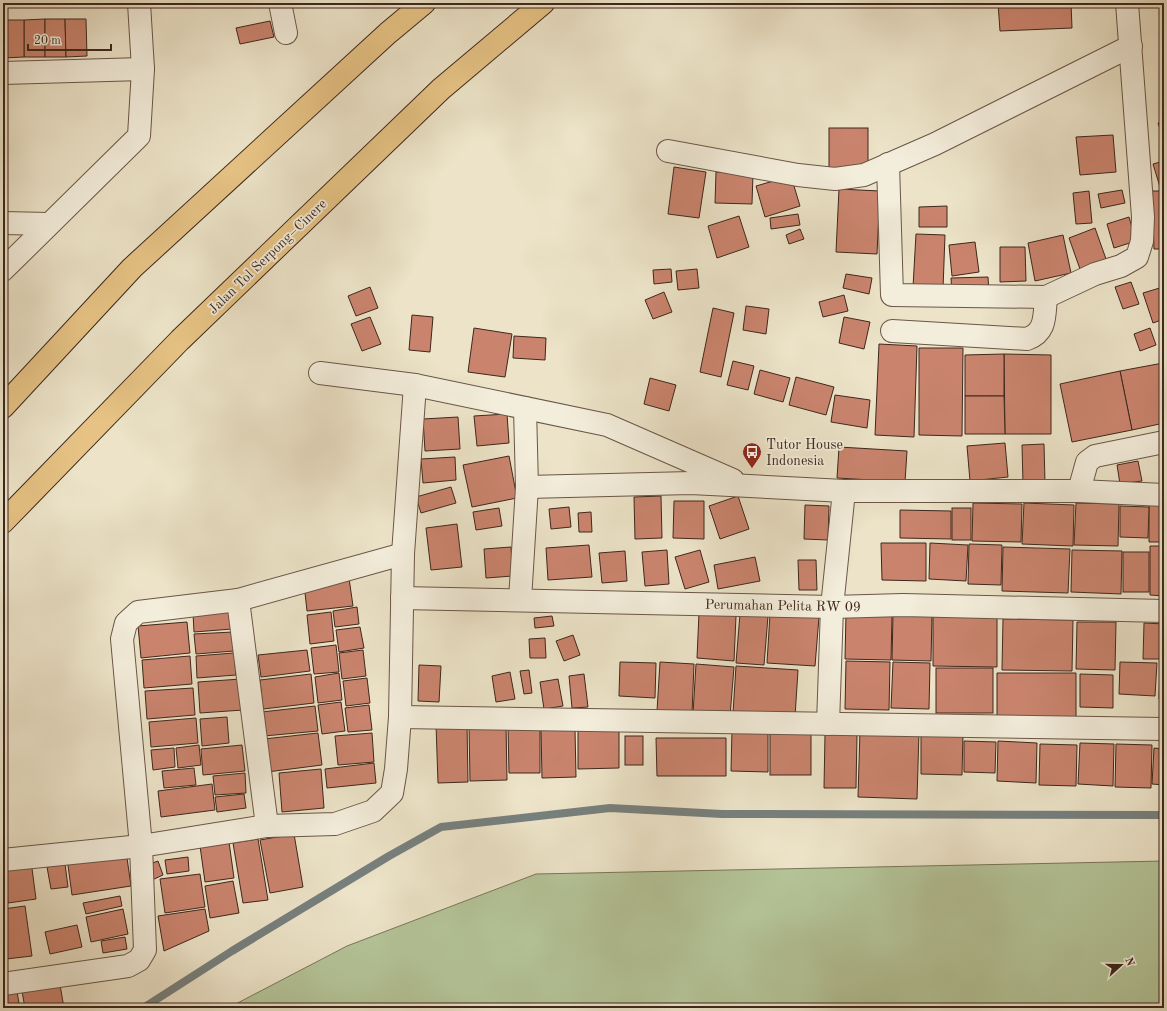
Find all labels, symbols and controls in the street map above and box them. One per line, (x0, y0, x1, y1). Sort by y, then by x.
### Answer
scale bar (28, 26, 111, 52)
text: 20 m (34, 35, 61, 47)
street label: Jalan Tol Serpong–Cinere (206, 197, 330, 317)
place label: Tutor House Indonesia (766, 438, 843, 468)
bus stop icon: Tutor House Indonesia (741, 441, 763, 469)
street label: Perumahan Pelita RW 09 (705, 598, 861, 614)
north arrow (1101, 945, 1141, 985)
text: N (1122, 956, 1136, 968)

